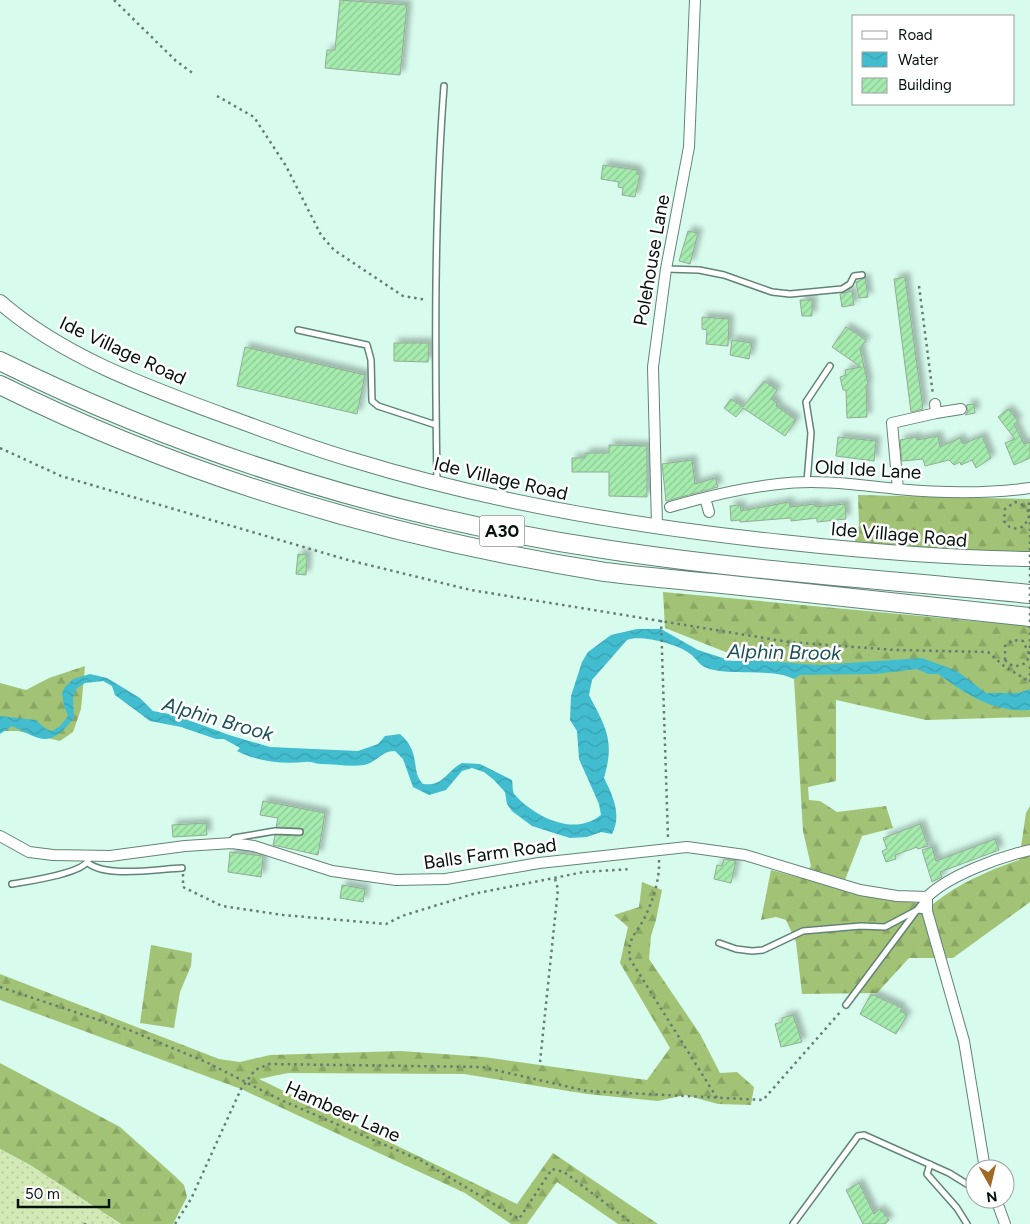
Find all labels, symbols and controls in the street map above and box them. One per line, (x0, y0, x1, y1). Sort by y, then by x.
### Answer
legend (852, 15, 1015, 105)
text: Road (898, 26, 933, 44)
text: Water (898, 51, 938, 69)
text: Building (898, 76, 952, 94)
street label: Polehouse Lane (629, 193, 674, 328)
street label: Ide Village Road (56, 311, 190, 390)
street label: Ide Village Road (432, 452, 570, 505)
street label: Old Ide Lane (814, 455, 922, 484)
road number: A30 (480, 516, 524, 546)
street label: Ide Village Road (830, 517, 968, 552)
water label: Alphin Brook (726, 639, 842, 665)
water label: Alphin Brook (159, 692, 277, 747)
street label: Balls Farm Road (422, 833, 558, 874)
street label: Hambeer Lane (282, 1076, 404, 1147)
north arrow (965, 1159, 1015, 1209)
scale bar (18, 1176, 109, 1208)
text: 50 m (25, 1185, 60, 1203)
text: N (985, 1187, 998, 1206)

